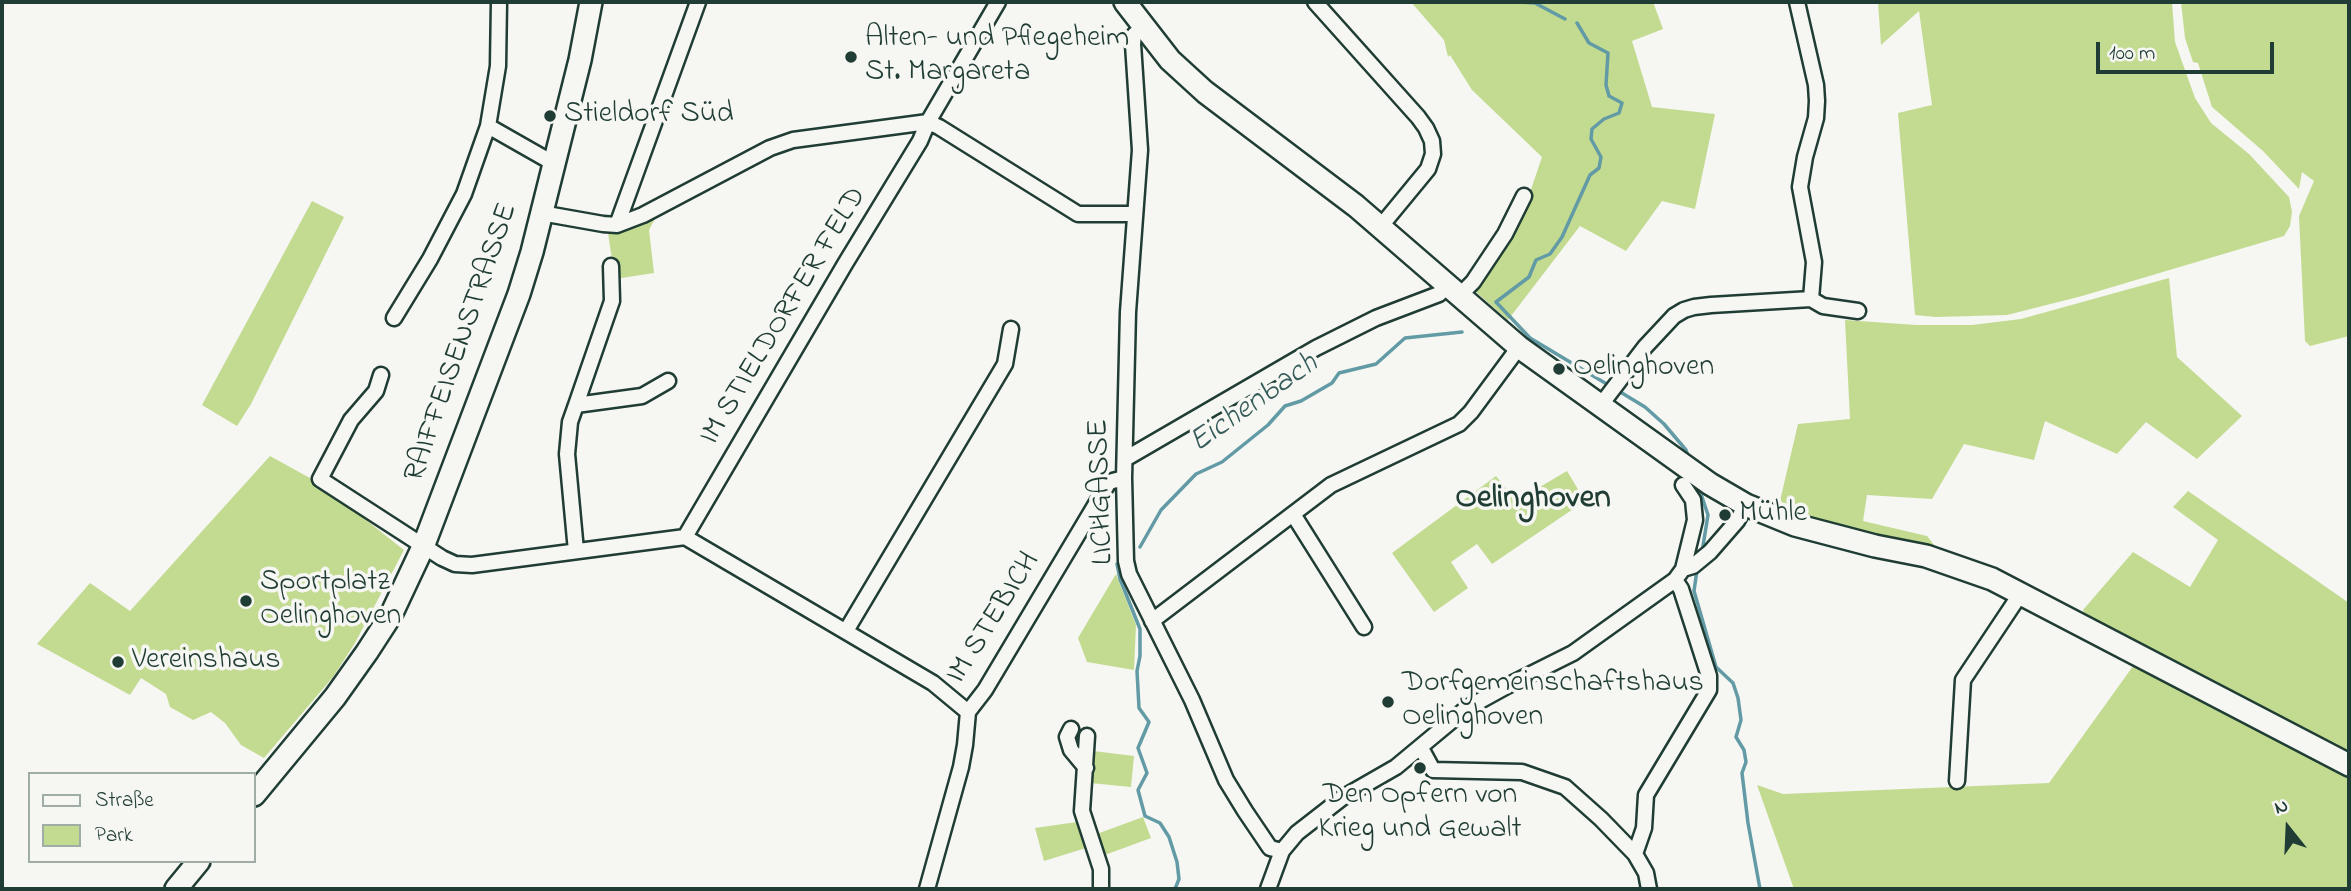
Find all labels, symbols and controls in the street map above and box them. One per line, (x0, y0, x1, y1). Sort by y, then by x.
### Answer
place label: Alten- und Pflegeheim St. Margareta (865, 22, 1129, 92)
scale bar (2099, 28, 2278, 72)
text: 100 m (2109, 39, 2155, 69)
marker: Alten- und Pflegeheim St. Margareta (843, 49, 859, 65)
place label: Stieldorf Süd (564, 98, 734, 134)
marker: Stieldorf Süd (542, 108, 558, 124)
street label: IM STIELDORFER FELD (694, 182, 876, 452)
street label: RAIFFEISENSTRASSE (398, 199, 528, 487)
water label: Eichenbach (1183, 347, 1327, 463)
place label: Oelinghoven (1573, 351, 1714, 387)
marker: Oelinghoven (1551, 361, 1567, 377)
street label: LICHGASSE (1082, 418, 1124, 566)
district label: Oelinghoven (1455, 481, 1611, 521)
place label: Mühle (1739, 497, 1807, 533)
marker: Mühle (1717, 507, 1733, 523)
street label: IM STEBICH (940, 546, 1050, 692)
place label: Sportplatz Oelinghoven (260, 566, 401, 636)
marker: Sportplatz Oelinghoven (238, 593, 254, 609)
place label: Vereinshaus (132, 644, 281, 680)
marker: Vereinshaus (110, 654, 126, 670)
place label: Dorfgemeinschaftshaus Oelinghoven (1402, 667, 1704, 738)
marker: Dorfgemeinschaftshaus Oelinghoven (1380, 694, 1396, 710)
marker: Den Opfern von Krieg und Gewalt (1412, 760, 1428, 776)
legend (28, 772, 256, 863)
place label: Den Opfern von Krieg und Gewalt (1318, 779, 1522, 850)
text: Straße (95, 786, 154, 816)
north arrow (2253, 793, 2323, 863)
text: N (2271, 793, 2292, 822)
text: Park (95, 821, 133, 851)

